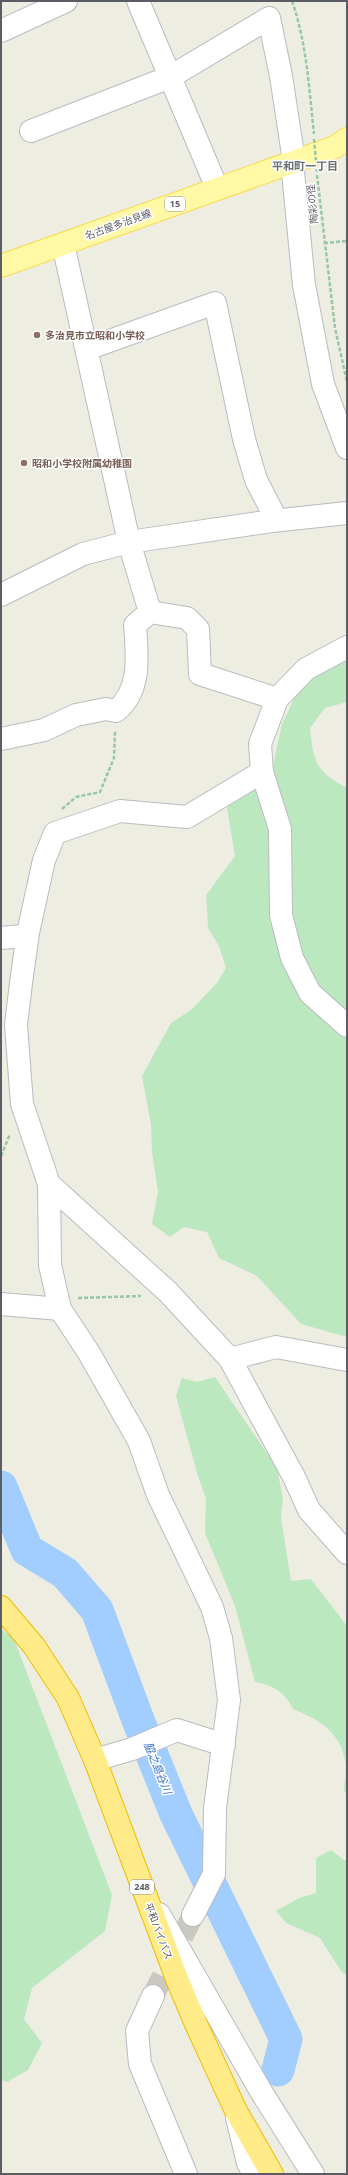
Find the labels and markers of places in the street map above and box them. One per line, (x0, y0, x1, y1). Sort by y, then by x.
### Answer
place label: 多治見市立昭和小学校 (45, 328, 145, 342)
marker: 多治見市立昭和小学校 (32, 330, 42, 340)
place label: 昭和小学校附属幼稚園 (32, 456, 132, 470)
marker: 昭和小学校附属幼稚園 (19, 458, 29, 468)

